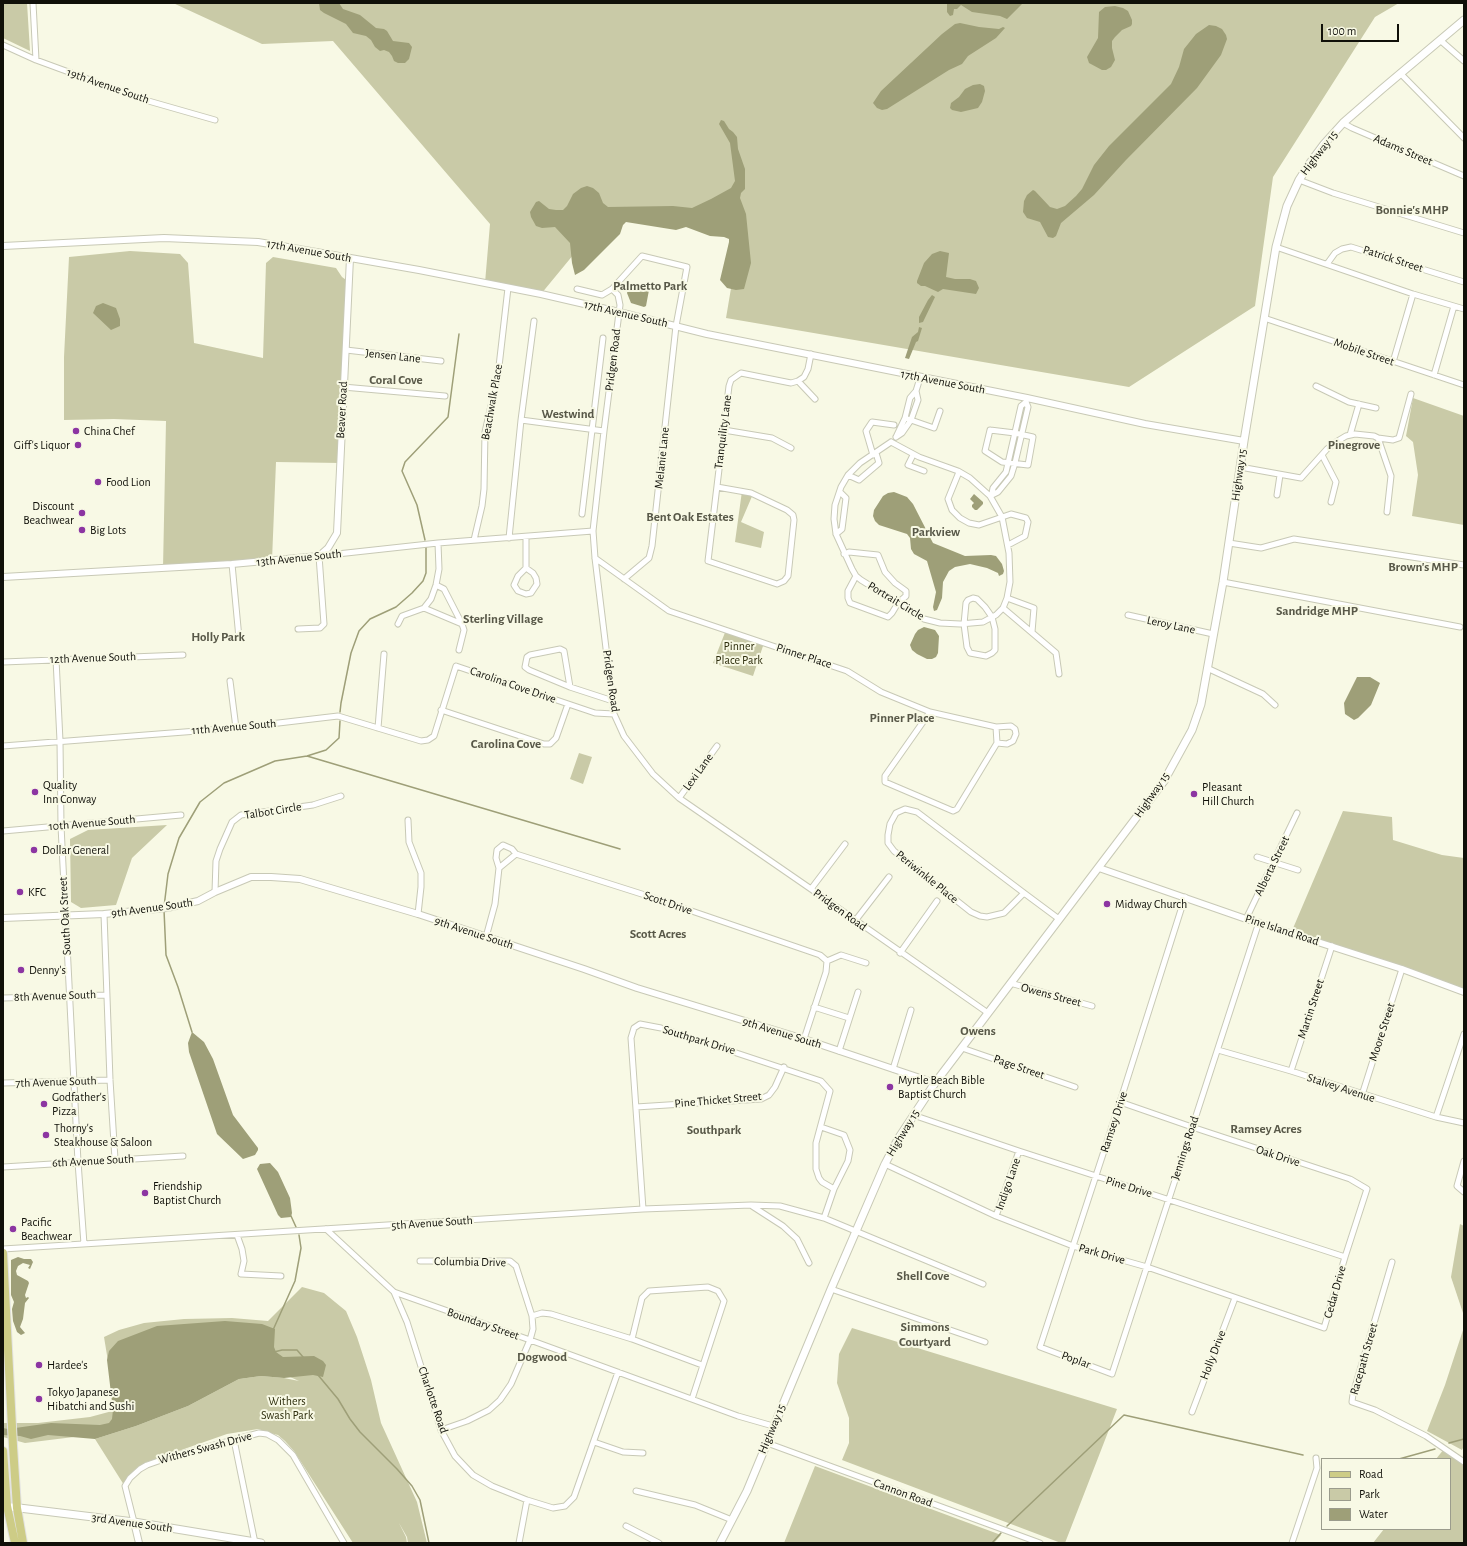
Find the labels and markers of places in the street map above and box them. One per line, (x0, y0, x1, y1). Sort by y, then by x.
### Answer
place label: China Chef (84, 424, 135, 438)
marker: China Chef (71, 426, 81, 436)
place label: Giff's Liquor (14, 438, 70, 452)
marker: Giff's Liquor (73, 440, 83, 450)
place label: Food Lion (106, 475, 151, 489)
marker: Food Lion (93, 477, 103, 487)
place label: Discount Beachwear (23, 499, 74, 527)
marker: Discount Beachwear (77, 508, 87, 518)
place label: Big Lots (90, 523, 126, 537)
marker: Big Lots (77, 525, 87, 535)
place label: Quality Inn Conway (43, 778, 96, 806)
place label: Pleasant Hill Church (1202, 780, 1254, 808)
marker: Quality Inn Conway (30, 787, 40, 797)
marker: Pleasant Hill Church (1189, 789, 1199, 799)
place label: Dollar General (42, 843, 109, 857)
marker: Dollar General (29, 845, 39, 855)
place label: KFC (28, 885, 46, 899)
marker: KFC (15, 887, 25, 897)
place label: Midway Church (1115, 897, 1187, 911)
marker: Midway Church (1102, 899, 1112, 909)
place label: Denny's (29, 963, 66, 977)
marker: Denny's (16, 965, 26, 975)
place label: Myrtle Beach Bible Baptist Church (898, 1073, 985, 1101)
marker: Myrtle Beach Bible Baptist Church (885, 1082, 895, 1092)
place label: Godfather's Pizza (52, 1090, 106, 1118)
marker: Godfather's Pizza (39, 1099, 49, 1109)
place label: Thorny's Steakhouse & Saloon (54, 1121, 152, 1149)
marker: Thorny's Steakhouse & Saloon (41, 1130, 51, 1140)
place label: Friendship Baptist Church (153, 1179, 221, 1207)
marker: Friendship Baptist Church (140, 1188, 150, 1198)
place label: Pacific Beachwear (21, 1215, 72, 1243)
marker: Pacific Beachwear (8, 1224, 18, 1234)
place label: Hardee's (47, 1358, 88, 1372)
marker: Hardee's (34, 1360, 44, 1370)
place label: Tokyo Japanese Hibatchi and Sushi (47, 1385, 134, 1413)
marker: Tokyo Japanese Hibatchi and Sushi (34, 1394, 44, 1404)

